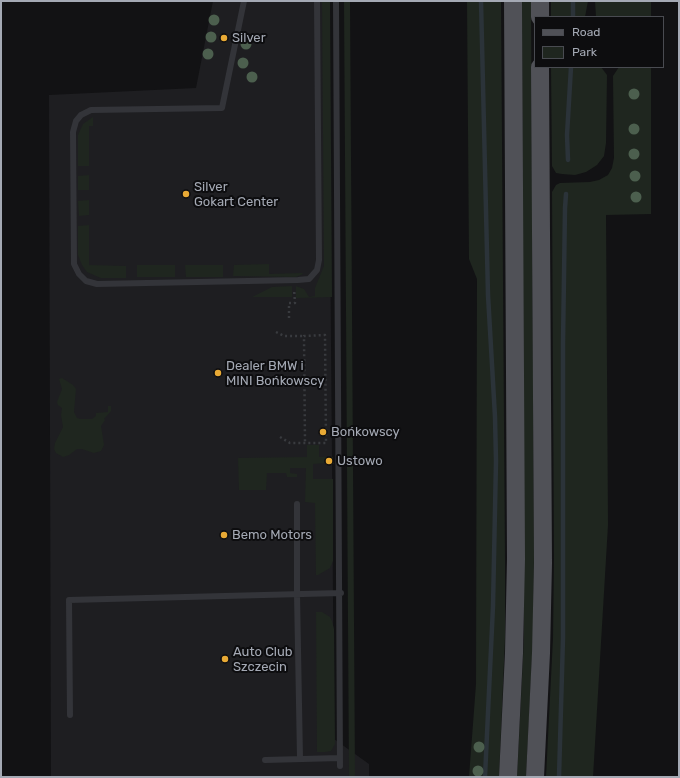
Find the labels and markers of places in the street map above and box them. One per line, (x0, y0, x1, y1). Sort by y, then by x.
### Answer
place label: Silver (232, 30, 266, 46)
marker: Silver (219, 33, 229, 43)
place label: Silver Gokart Center (194, 179, 278, 210)
marker: Silver Gokart Center (181, 189, 191, 199)
place label: Dealer BMW i MINI Bońkowscy (226, 358, 324, 389)
marker: Dealer BMW i MINI Bońkowscy (213, 368, 223, 378)
place label: Bońkowscy (331, 424, 400, 440)
marker: Bońkowscy (318, 427, 328, 437)
place label: Ustowo (337, 453, 383, 469)
marker: Ustowo (324, 456, 334, 466)
place label: Bemo Motors (232, 527, 312, 543)
marker: Bemo Motors (219, 530, 229, 540)
place label: Auto Club Szczecin (233, 644, 293, 675)
marker: Auto Club Szczecin (220, 654, 230, 664)

